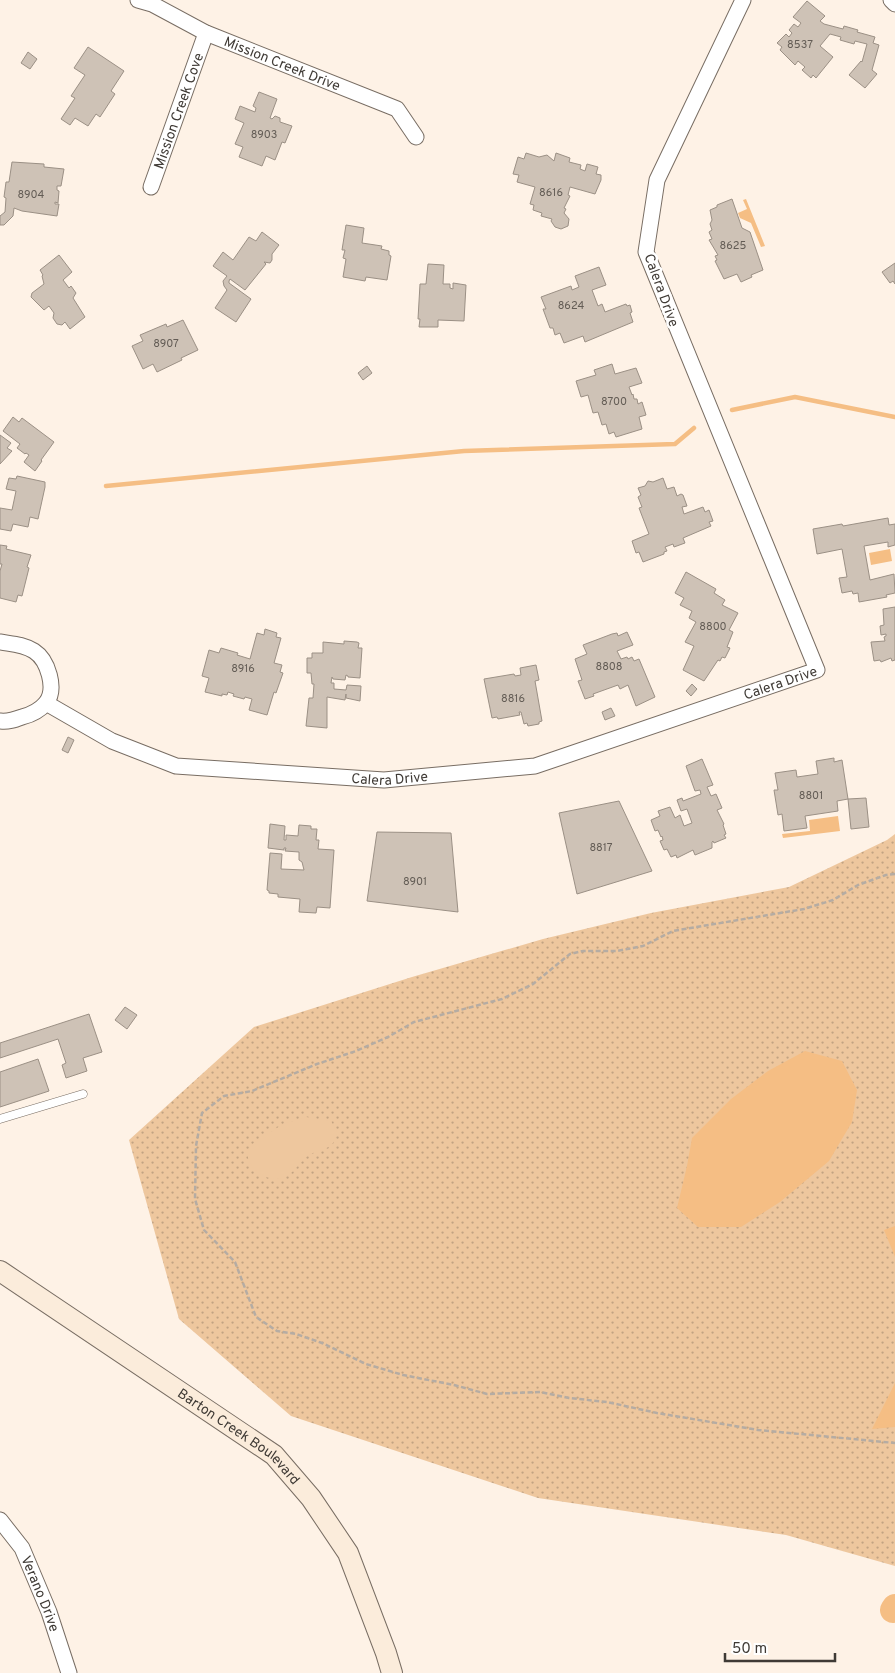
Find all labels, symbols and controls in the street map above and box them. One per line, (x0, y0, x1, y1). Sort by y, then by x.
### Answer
street label: Mission Creek Drive (221, 34, 342, 96)
house number: 8537 (787, 38, 813, 52)
street label: Mission Creek Cove (151, 51, 208, 172)
house number: 8903 (251, 128, 277, 142)
house number: 8616 (539, 186, 563, 200)
house number: 8904 (18, 188, 45, 202)
house number: 8625 (720, 239, 747, 253)
street label: Calera Drive (639, 252, 682, 329)
house number: 8624 (558, 299, 585, 313)
house number: 8907 (153, 337, 179, 351)
house number: 8700 (601, 395, 627, 409)
house number: 8800 (699, 620, 727, 634)
house number: 8808 (595, 660, 623, 674)
house number: 8916 (231, 662, 255, 676)
street label: Calera Drive (742, 664, 820, 704)
house number: 8816 (501, 692, 525, 706)
street label: Calera Drive (351, 769, 429, 790)
house number: 8801 (799, 789, 823, 803)
house number: 8817 (589, 841, 613, 855)
house number: 8901 (403, 875, 427, 889)
street label: Barton Creek Boulevard (174, 1386, 303, 1489)
street label: Verano Drive (16, 1554, 62, 1634)
scale bar (725, 1630, 835, 1662)
text: 50 m (732, 1640, 767, 1659)

